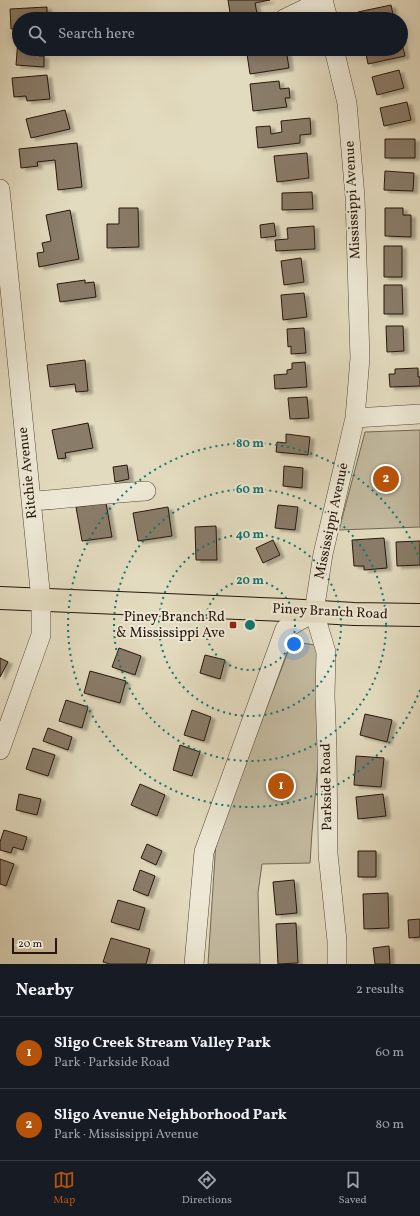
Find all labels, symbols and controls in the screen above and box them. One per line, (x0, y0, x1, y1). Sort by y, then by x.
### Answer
search box (12, 12, 408, 56)
icon: search (26, 23, 48, 45)
text: Search here (58, 24, 135, 45)
street label: Mississippi Avenue (340, 140, 366, 260)
street label: Ritchie Avenue (14, 426, 42, 520)
text: 80 m (236, 436, 264, 452)
street label: Mississippi Avenue (310, 461, 354, 581)
pin: 2 (373, 464, 399, 494)
text: 60 m (236, 482, 264, 498)
text: 40 m (236, 527, 265, 543)
text: 20 m (236, 573, 264, 589)
street label: Piney Branch Road (272, 599, 388, 625)
place label: Piney Branch Rd & Mississippi Ave (116, 608, 225, 643)
centre of rings (243, 618, 257, 632)
marker: Piney Branch Rd & Mississippi Ave (228, 620, 238, 630)
your location (284, 634, 304, 654)
street label: Parkside Road (317, 743, 337, 831)
pin: 1 (268, 771, 294, 801)
scale bar (12, 936, 57, 955)
text: 20 m (18, 937, 42, 952)
text: Nearby (16, 979, 74, 1002)
text: 2 results (356, 981, 404, 999)
text: Sligo Creek Stream Valley Park (54, 1033, 271, 1054)
text: 1 (26, 1044, 32, 1062)
text: 60 m (376, 1044, 404, 1062)
text: Park · Parkside Road (54, 1054, 170, 1072)
text: Sligo Avenue Neighborhood Park (54, 1105, 287, 1126)
text: 2 (26, 1116, 32, 1134)
text: 80 m (375, 1116, 404, 1134)
text: Park · Mississippi Avenue (54, 1126, 198, 1144)
tab: Map (53, 1169, 75, 1208)
tab: Directions (182, 1169, 232, 1208)
tab: Saved (338, 1169, 367, 1208)

